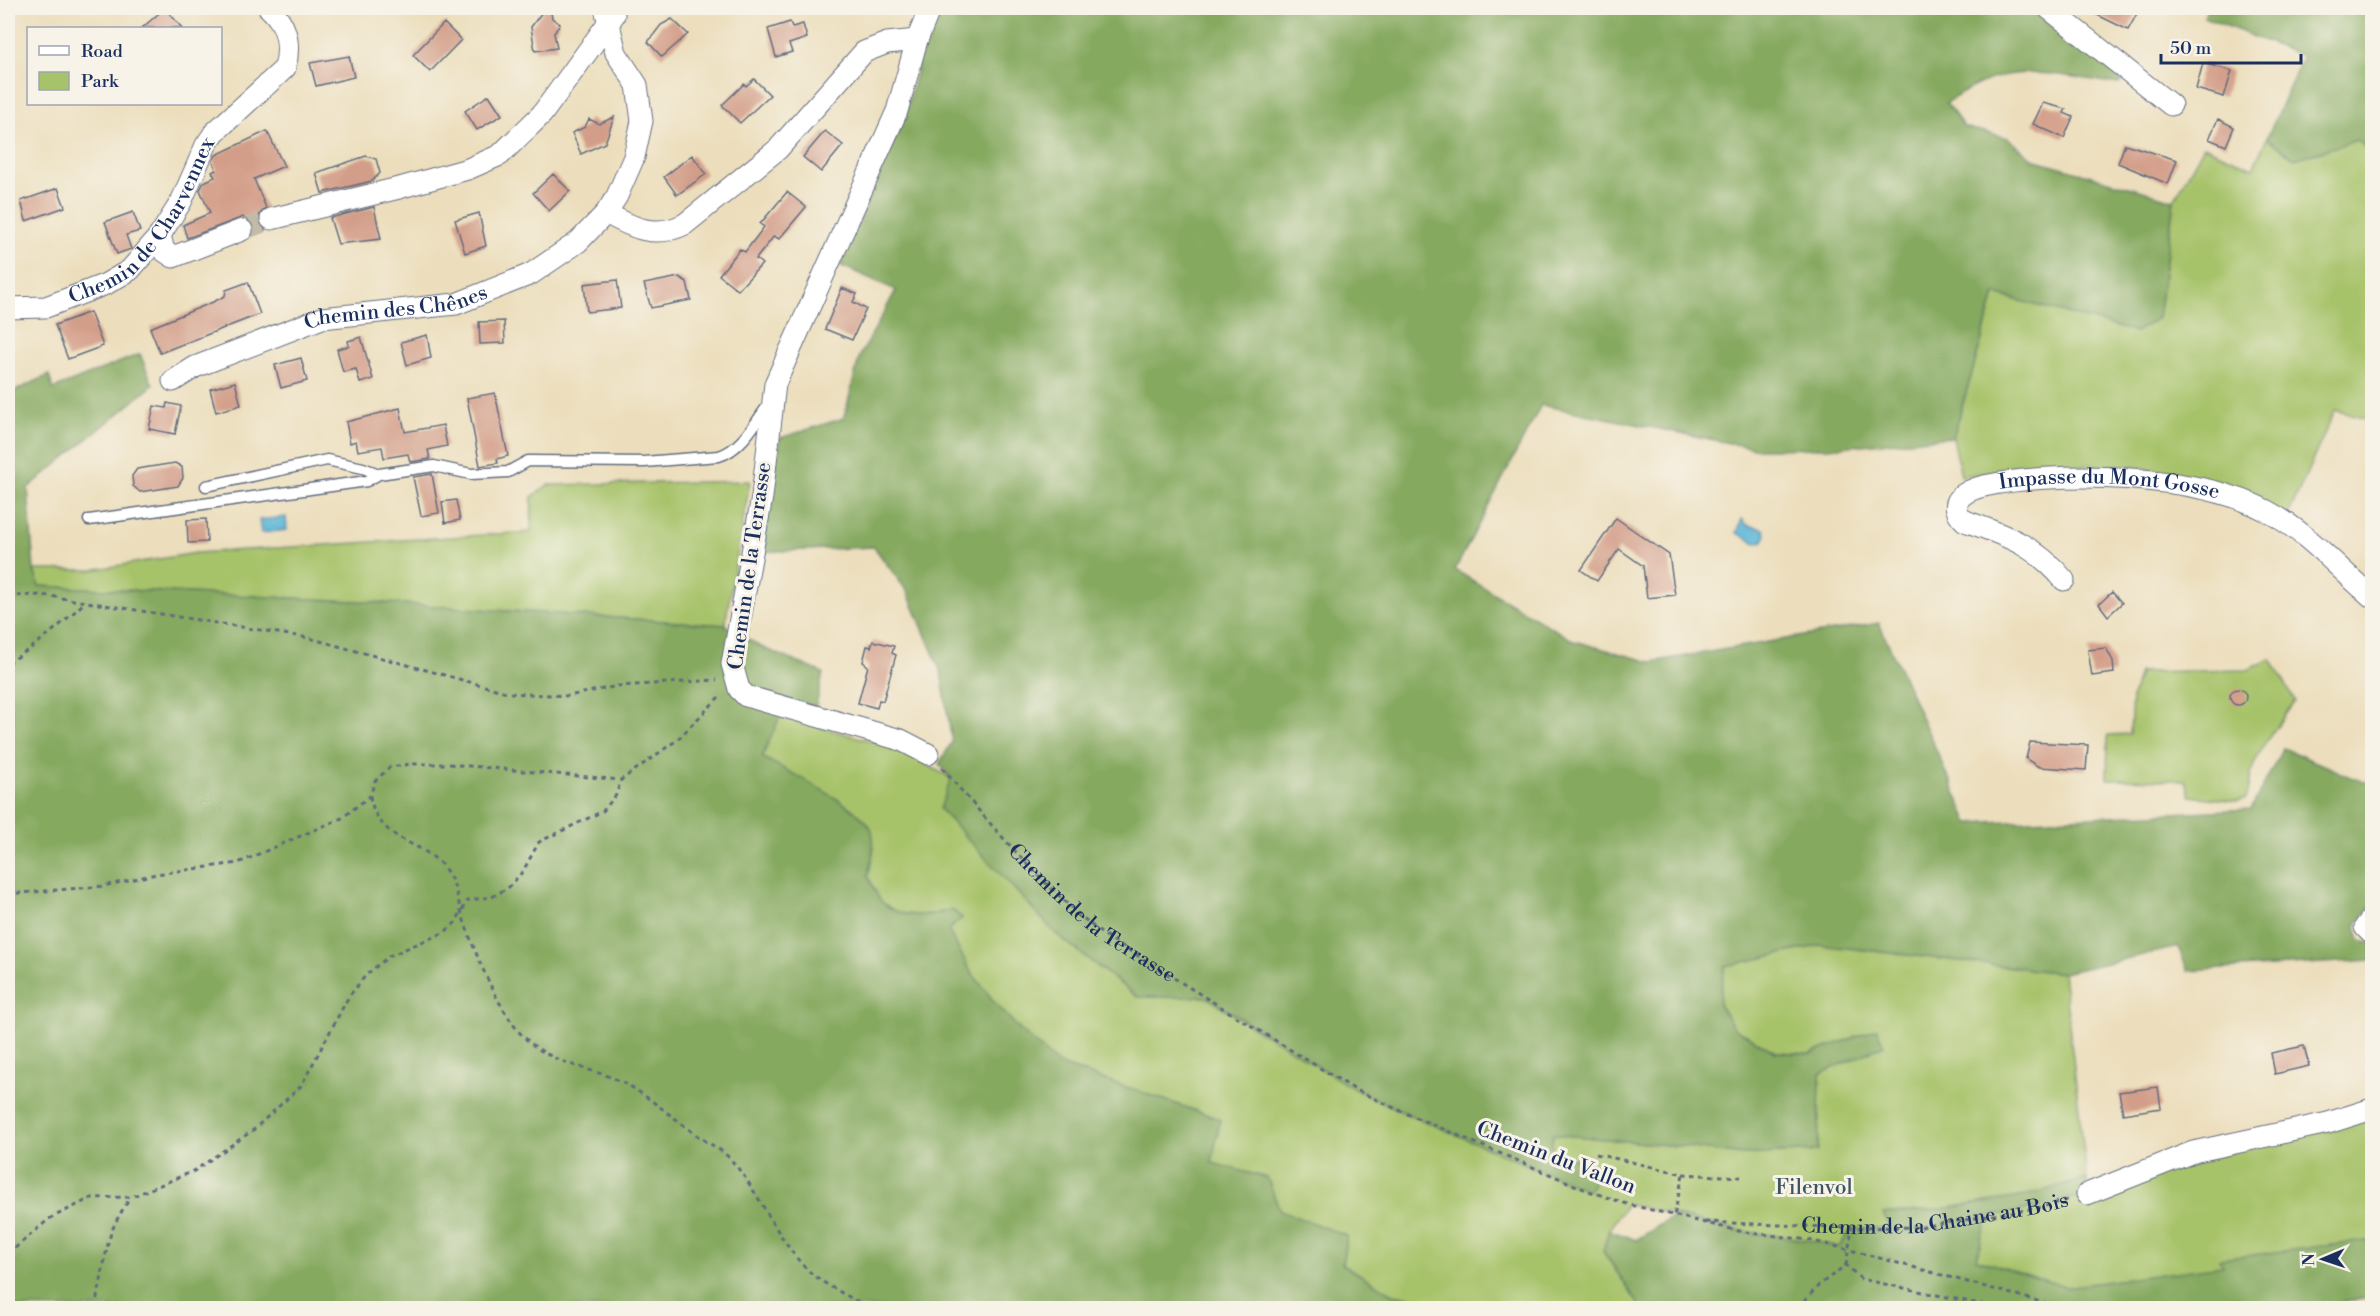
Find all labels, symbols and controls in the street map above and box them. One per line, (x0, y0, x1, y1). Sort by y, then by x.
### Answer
legend (27, 27, 222, 105)
scale bar (2161, 27, 2300, 65)
text: 50 m (2170, 37, 2212, 60)
text: Road (81, 40, 124, 63)
text: Park (81, 70, 120, 93)
street label: Chemin de Charvennex (65, 131, 221, 310)
street label: Chemin des Chênes (300, 280, 491, 337)
street label: Chemin de la Terrasse (723, 461, 777, 671)
street label: Impasse du Mont Gosse (1997, 464, 2222, 505)
street label: Chemin de la Terrasse (1002, 838, 1180, 989)
street label: Chemin du Vallon (1473, 1116, 1640, 1201)
park label: Filenvol (1775, 1175, 1853, 1201)
street label: Chemin de la Chaine au Bois (1801, 1187, 2071, 1241)
north arrow (2293, 1229, 2353, 1289)
text: N (2299, 1252, 2319, 1266)

